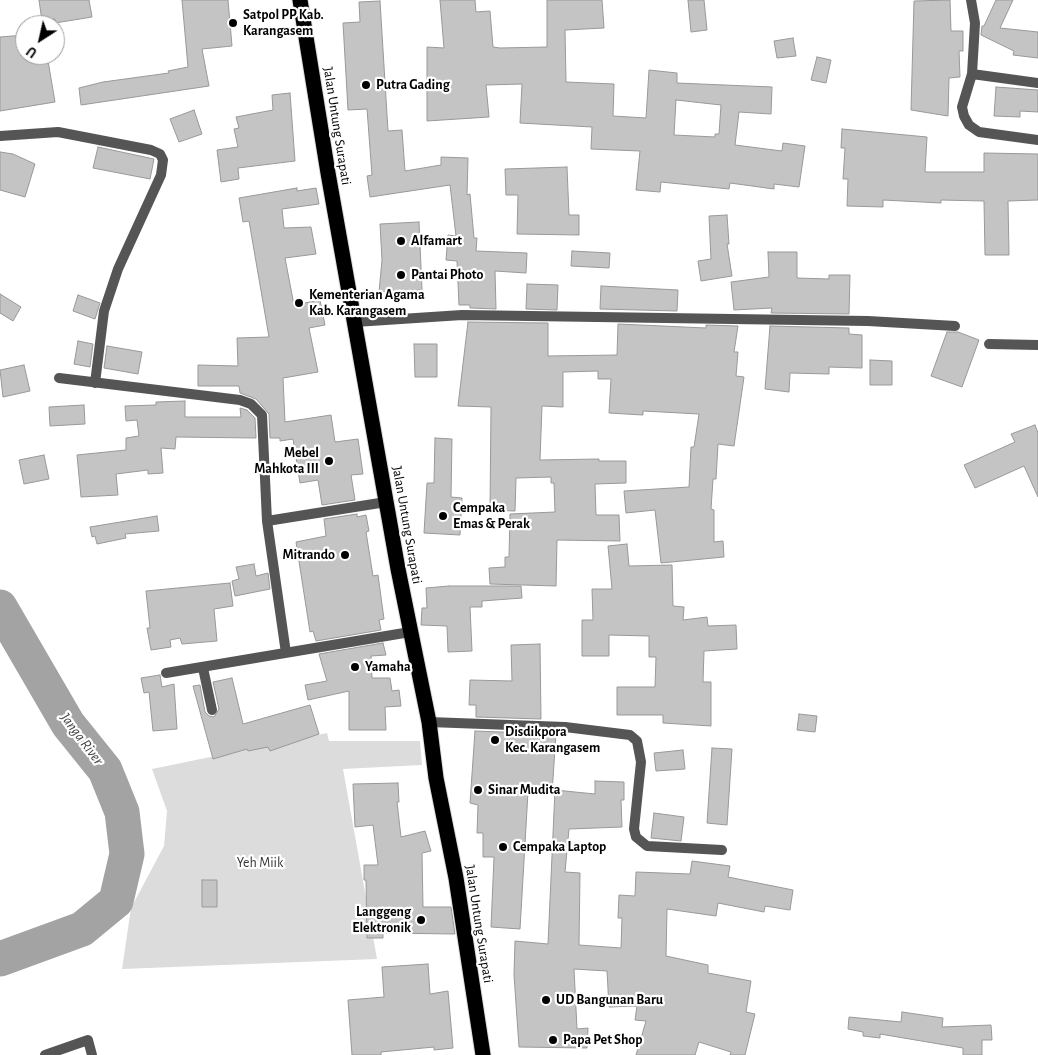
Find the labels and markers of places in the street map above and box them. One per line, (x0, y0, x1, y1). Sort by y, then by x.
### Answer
place label: Satpol PP Kab. Karangasem (243, 7, 324, 40)
marker: Satpol PP Kab. Karangasem (227, 17, 239, 29)
place label: Putra Gading (376, 77, 450, 93)
marker: Putra Gading (360, 79, 372, 91)
place label: Alfamart (411, 233, 462, 249)
marker: Alfamart (395, 235, 407, 247)
place label: Pantai Photo (411, 267, 483, 283)
marker: Pantai Photo (395, 269, 407, 281)
place label: Kementerian Agama Kab. Karangasem (309, 287, 425, 320)
marker: Kementerian Agama Kab. Karangasem (293, 297, 305, 309)
place label: Mebel Mahkota III (254, 445, 319, 478)
marker: Mebel Mahkota III (323, 455, 335, 467)
place label: Cempaka Emas & Perak (453, 500, 530, 532)
marker: Cempaka Emas & Perak (437, 510, 449, 522)
place label: Mitrando (282, 547, 335, 563)
marker: Mitrando (339, 549, 351, 561)
place label: Yamaha (365, 659, 411, 675)
marker: Yamaha (349, 661, 361, 673)
place label: Disdikpora Kec. Karangasem (505, 724, 600, 756)
marker: Disdikpora Kec. Karangasem (489, 734, 501, 746)
place label: Sinar Mudita (488, 782, 560, 798)
marker: Sinar Mudita (472, 784, 484, 796)
place label: Cempaka Laptop (513, 839, 606, 855)
marker: Cempaka Laptop (497, 841, 509, 853)
place label: Langgeng Elektronik (352, 904, 411, 936)
marker: Langgeng Elektronik (415, 914, 427, 926)
place label: UD Bangunan Baru (556, 992, 663, 1008)
marker: UD Bangunan Baru (540, 994, 552, 1006)
place label: Papa Pet Shop (563, 1032, 643, 1048)
marker: Papa Pet Shop (547, 1034, 559, 1046)

